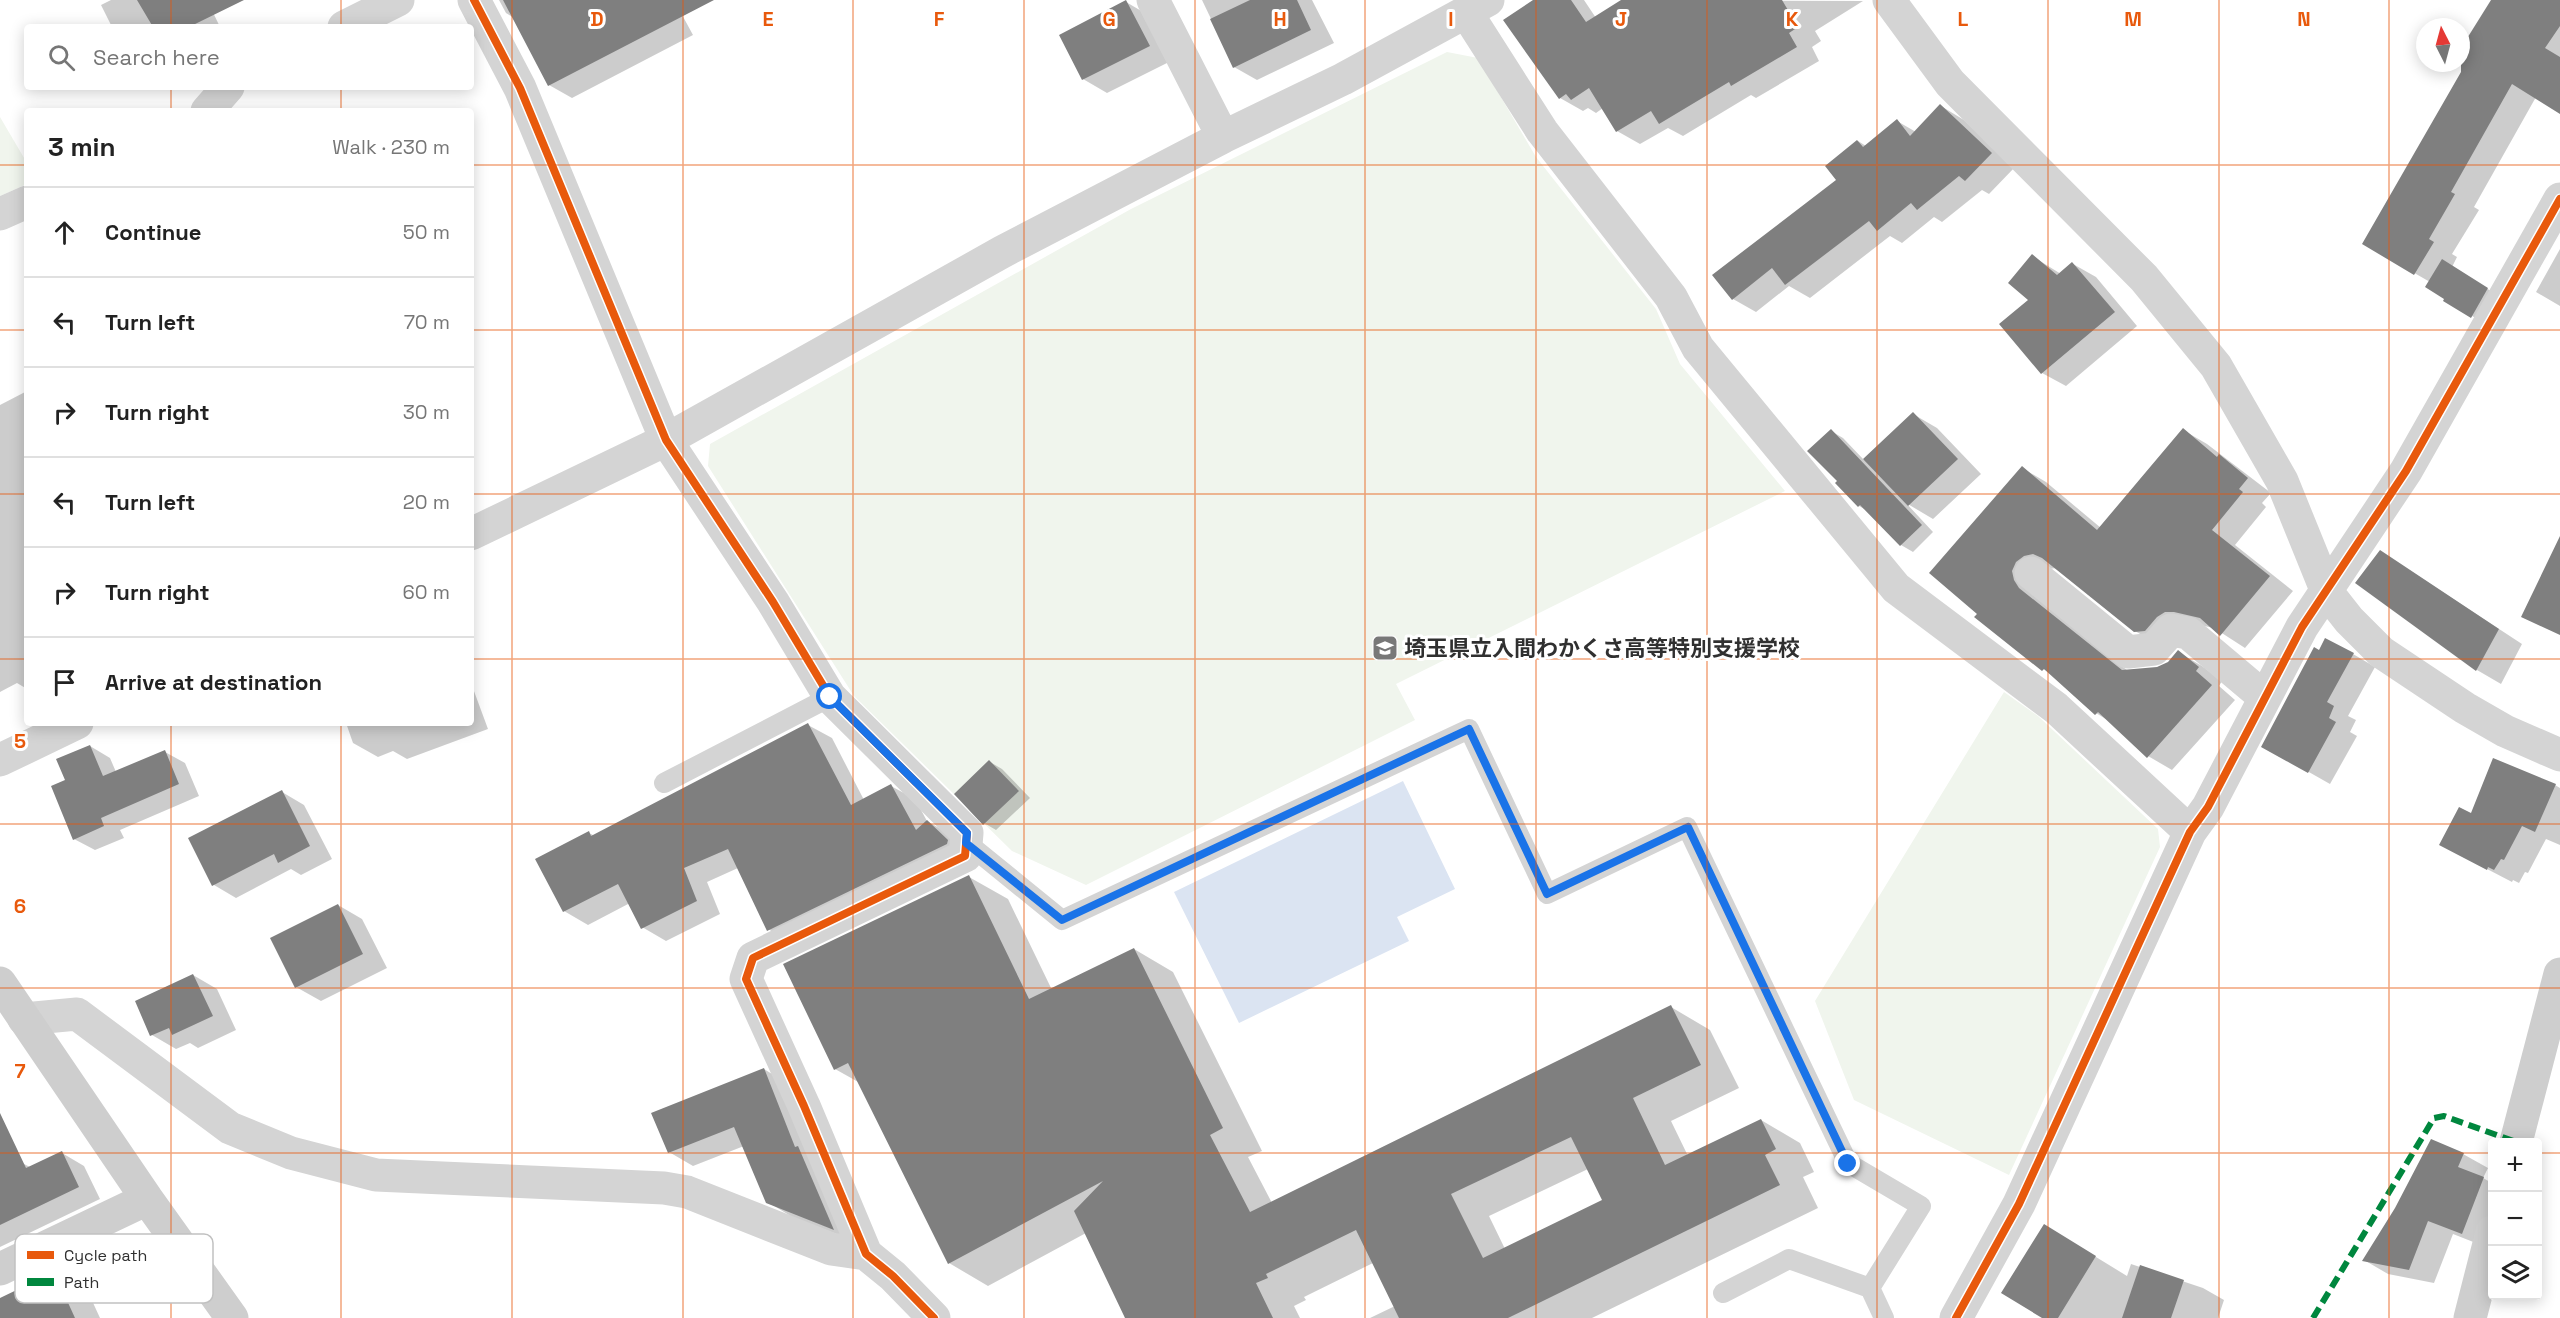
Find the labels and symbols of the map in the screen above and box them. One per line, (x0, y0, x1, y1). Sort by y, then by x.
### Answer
text: D (590, 6, 604, 32)
text: E (762, 6, 774, 32)
text: F (934, 6, 945, 32)
text: G (1102, 6, 1116, 32)
text: H (1273, 6, 1287, 32)
text: I (1448, 6, 1454, 32)
text: J (1615, 6, 1627, 32)
text: K (1786, 6, 1799, 32)
text: L (1958, 6, 1969, 32)
text: M (2124, 6, 2142, 32)
text: N (2297, 6, 2311, 32)
north arrow (2416, 18, 2470, 72)
school or university icon: 埼玉県立入間わかくさ高等特別支援学校 (1370, 633, 1400, 663)
place label: 埼玉県立入間わかくさ高等特別支援学校 (1404, 634, 1800, 662)
route start (816, 683, 842, 709)
text: 5 (14, 728, 26, 754)
text: 6 (14, 893, 26, 919)
text: 7 (14, 1058, 26, 1084)
route end (1834, 1150, 1860, 1176)
legend (15, 1234, 213, 1303)
text: Cycle path (64, 1245, 147, 1266)
text: Path (64, 1272, 99, 1293)

